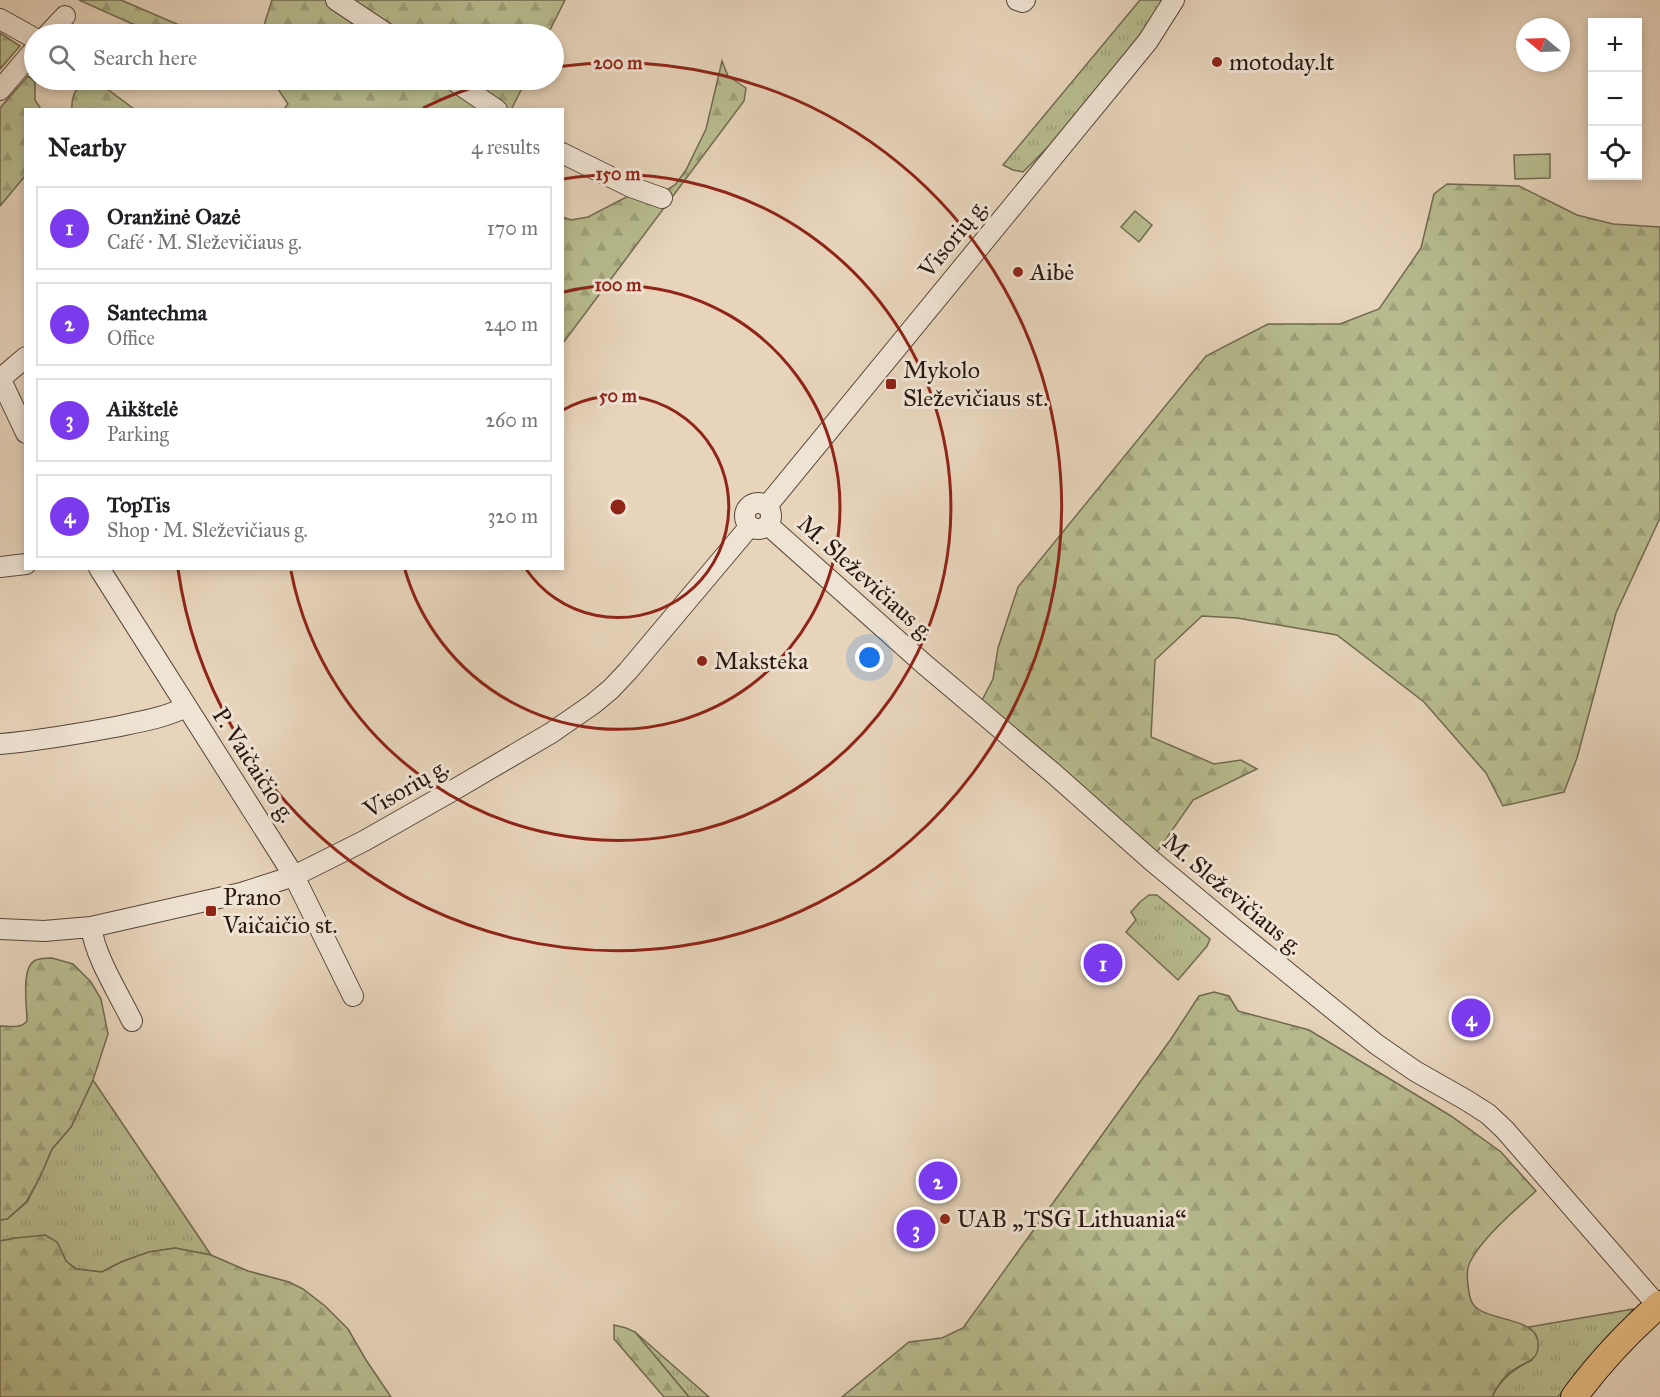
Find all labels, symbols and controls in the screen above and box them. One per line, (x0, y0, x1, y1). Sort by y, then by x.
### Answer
north arrow (1516, 18, 1570, 72)
map controls (1588, 18, 1642, 180)
button: + (1588, 18, 1642, 72)
search box (24, 24, 564, 90)
icon: search (45, 41, 78, 74)
text: Search here (93, 44, 197, 71)
place label: motoday.lt (1229, 47, 1335, 77)
text: 200 m (594, 52, 643, 74)
marker: motoday.lt (1210, 55, 1224, 69)
button: − (1588, 72, 1642, 126)
button: locate (1588, 126, 1642, 180)
text: Nearby (48, 131, 126, 163)
text: 4 results (471, 135, 540, 159)
text: 150 m (596, 163, 641, 185)
street label: Visorių g. (911, 192, 994, 285)
text: Oranžinė Oazė (107, 203, 241, 230)
text: 1 (66, 216, 73, 240)
text: 170 m (487, 216, 538, 240)
text: Café · M. Sleževičiaus g. (107, 230, 302, 254)
place label: Aibė (1029, 257, 1074, 287)
marker: Aibė (1011, 265, 1025, 279)
text: 100 m (595, 274, 642, 296)
text: Santechma (107, 299, 207, 326)
text: 2 (65, 312, 74, 336)
text: 240 m (484, 312, 538, 336)
text: Office (107, 326, 155, 350)
place label: Mykolo Sleževičiaus st. (903, 355, 1048, 413)
marker: Mykolo Sleževičiaus st. (884, 377, 898, 391)
text: 50 m (599, 385, 638, 407)
text: Aikštelė (107, 395, 178, 422)
text: 3 (66, 408, 74, 432)
text: 260 m (485, 408, 538, 432)
text: Parking (107, 422, 169, 446)
text: TopTis (107, 491, 170, 518)
centre of rings (608, 497, 628, 517)
text: 4 (64, 504, 75, 528)
text: 320 m (487, 504, 538, 528)
street label: M. Sleževičiaus g. (791, 509, 941, 647)
text: Shop · M. Sleževičiaus g. (107, 518, 308, 542)
your location (855, 643, 884, 672)
place label: Maksteka (714, 646, 809, 676)
marker: Maksteka (695, 654, 709, 668)
street label: P. Vaičaičio g. (206, 702, 302, 828)
street label: Visorių g. (357, 752, 454, 825)
street label: M. Sleževičiaus g. (1157, 827, 1309, 961)
place label: Prano Vaičaičio st. (222, 882, 338, 940)
marker: Prano Vaičaičio st. (204, 904, 218, 918)
pin: 1 (1084, 940, 1122, 986)
pin: 4 (1452, 996, 1490, 1040)
pin: 2 (918, 1158, 958, 1204)
place label: UAB „TSG Lithuania“ (957, 1204, 1186, 1234)
pin: 3 (896, 1206, 936, 1252)
marker: UAB „TSG Lithuania“ (938, 1212, 952, 1226)

